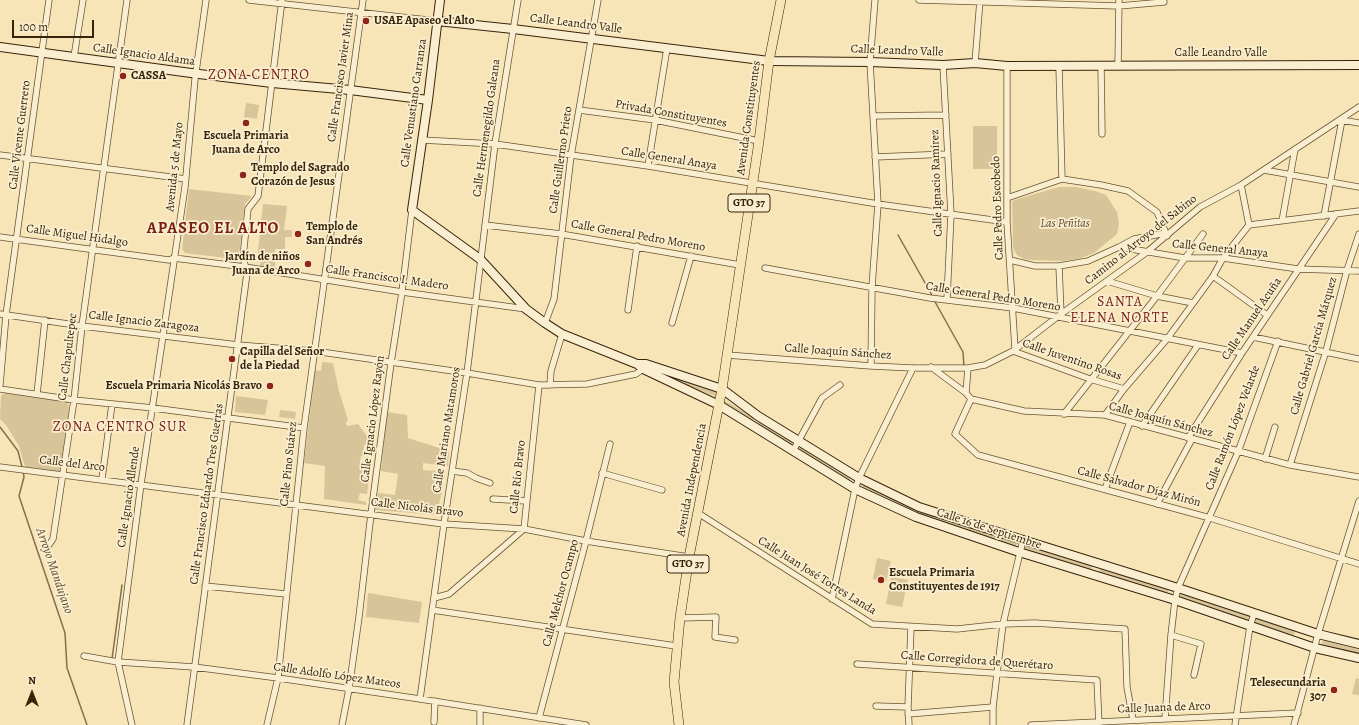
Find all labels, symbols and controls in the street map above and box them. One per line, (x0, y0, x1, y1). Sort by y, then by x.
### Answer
street label: Calle Francisco Javier Mina (325, 11, 357, 143)
street label: Calle Leandro Valle (529, 11, 623, 37)
scale bar (14, 12, 96, 38)
place label: USAE Apaseo el Alto (374, 14, 475, 28)
marker: USAE Apaseo el Alto (361, 16, 371, 26)
text: 100 m (19, 19, 48, 35)
street label: Calle Venustiano Carranza (398, 38, 430, 168)
street label: Calle Ignacio Aldama (92, 41, 196, 69)
street label: Calle Leandro Valle (850, 42, 944, 60)
street label: Calle Leandro Valle (1175, 46, 1267, 60)
street label: Calle Hermenegildo Galeana (470, 58, 504, 198)
street label: Avenida Constituyentes (734, 60, 764, 176)
district label: ZONA CENTRO (208, 68, 310, 84)
place label: CASSA (131, 69, 166, 83)
marker: CASSA (118, 71, 128, 81)
street label: Calle Vicente Guerrero (6, 80, 34, 190)
street label: Privada Constituyentes (614, 97, 728, 131)
street label: Calle Guillermo Prieto (546, 105, 576, 215)
marker: Escuela Primaria Juana de Arco (241, 118, 251, 128)
street label: Avenida 5 de Mayo (163, 122, 187, 212)
place label: Escuela Primaria Juana de Arco (203, 129, 289, 157)
street label: Calle Ignacio Ramírez (928, 129, 946, 237)
street label: Calle General Anaya (620, 144, 718, 174)
street label: Calle Pedro Escobedo (989, 156, 1007, 260)
place label: Templo del Sagrado Corazón de Jesus (251, 161, 349, 189)
marker: Templo del Sagrado Corazón de Jesus (238, 170, 248, 180)
street label: Camino al Arroyo del Sabino (1082, 192, 1200, 288)
road number: GTO 37 (728, 194, 770, 212)
street label: Calle General Pedro Moreno (570, 217, 706, 255)
park label: Las Peñitas (1040, 217, 1090, 231)
district label: APASEO EL ALTO (147, 219, 279, 239)
place label: Templo de San Andrés (306, 220, 363, 248)
street label: Calle Miguel Hidalgo (25, 222, 129, 250)
marker: Templo de San Andrés (293, 229, 303, 239)
street label: Calle General Anaya (1171, 237, 1269, 261)
place label: Jardín de niños Juana de Arco (225, 250, 300, 278)
marker: Jardín de niños Juana de Arco (303, 259, 313, 269)
street label: Calle Francisco I. Madero (325, 262, 449, 294)
street label: Calle Manuel Acuña (1219, 275, 1285, 363)
street label: Calle Gabriel García Márquez (1287, 275, 1341, 417)
street label: Calle General Pedro Moreno (925, 279, 1061, 315)
district label: SANTA ELENA NORTE (1070, 295, 1170, 328)
street label: Calle Ignacio Zaragoza (88, 308, 200, 336)
street label: Calle Chapultepec (55, 312, 81, 402)
street label: Calle Juventino Rosas (1020, 336, 1124, 384)
street label: Calle Joaquín Sánchez (784, 341, 892, 363)
place label: Capilla del Señor de la Piedad (240, 345, 324, 373)
marker: Capilla del Señor de la Piedad (227, 354, 237, 364)
street label: Calle Ignacio López Rayón (358, 355, 388, 483)
street label: Calle Ramón López Velarde (1203, 364, 1263, 492)
street label: Calle Mariano Matamoros (430, 366, 464, 494)
place label: Escuela Primaria Nicolás Bravo (105, 379, 262, 393)
marker: Escuela Primaria Nicolás Bravo (265, 381, 275, 391)
street label: Calle Joaquín Sánchez (1107, 399, 1215, 441)
street label: Calle Francisco Eduardo Tres Guerras (187, 403, 227, 585)
district label: ZONA CENTRO SUR (53, 420, 187, 436)
street label: Calle Pino Suárez (277, 421, 301, 507)
street label: Avenida Independencia (674, 422, 710, 538)
street label: Calle Río Bravo (507, 440, 529, 514)
street label: Calle Ignacio Allende (115, 445, 143, 549)
street label: Calle del Arco (38, 453, 106, 475)
street label: Calle Salvador Díaz Mirón (1076, 464, 1202, 510)
street label: Calle Nicolás Bravo (370, 495, 464, 521)
street label: Calle 16 de Septiembre (935, 505, 1043, 553)
water label: Arroyo Mandujano (32, 526, 76, 616)
street label: Calle Juan José Torres Landa (755, 534, 879, 618)
street label: Calle Melchor Ocampo (540, 538, 582, 648)
road number: GTO 37 (667, 555, 709, 573)
place label: Escuela Primaria Constituyentes de 1917 (889, 566, 1000, 594)
marker: Escuela Primaria Constituyentes de 1917 (876, 575, 886, 585)
street label: Calle Corregidora de Querétaro (900, 648, 1054, 674)
street label: Calle Adolfo López Mateos (272, 660, 402, 692)
north arrow (12, 673, 52, 713)
text: N (28, 673, 36, 688)
place label: Telesecundaria 307 (1250, 676, 1326, 704)
marker: Telesecundaria 307 (1329, 685, 1339, 695)
street label: Calle Juana de Arco (1117, 699, 1211, 717)

